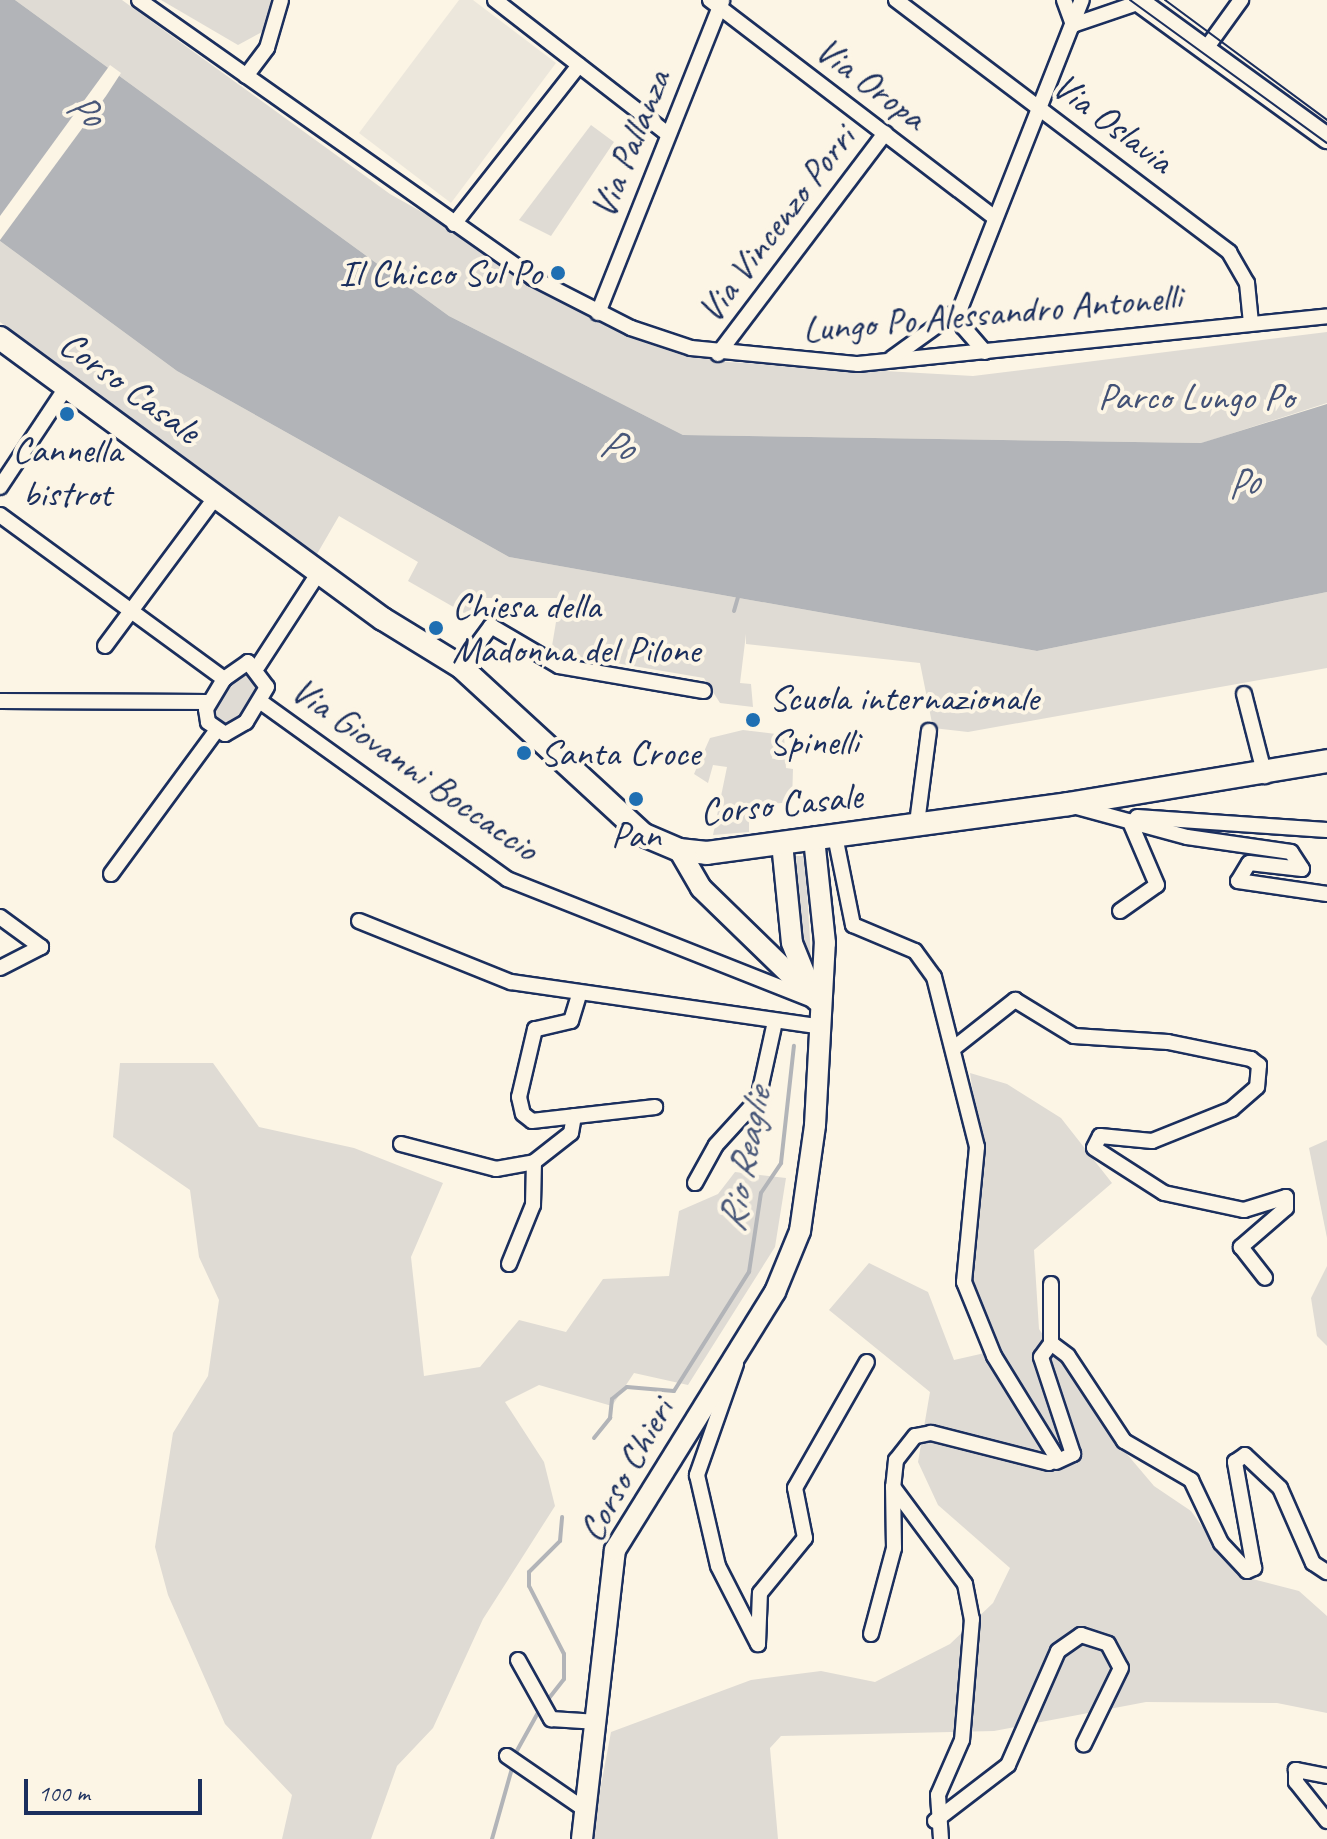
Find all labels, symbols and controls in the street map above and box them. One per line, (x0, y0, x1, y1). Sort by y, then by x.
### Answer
street label: Via Oropa (807, 27, 935, 139)
street label: Via Oslavia (1043, 62, 1183, 184)
street label: Via Pallanza (580, 63, 680, 225)
water label: Po (58, 80, 112, 138)
street label: Via Vincenzo Porri (687, 117, 865, 331)
place label: Il Chicco Sul Po (340, 250, 542, 296)
marker: Il Chicco Sul Po (549, 264, 567, 282)
street label: Lungo Po Alessandro Antonelli (801, 274, 1183, 352)
street label: Corso Casale (51, 321, 209, 453)
park label: Parco Lungo Po (1099, 374, 1293, 420)
marker: Cannella bistrot (58, 405, 76, 423)
water label: Po (596, 418, 636, 472)
place label: Cannella bistrot (12, 427, 122, 516)
water label: Po (1222, 457, 1262, 509)
place label: Chiesa della Madonna del Pilone (452, 583, 701, 672)
marker: Chiesa della Madonna del Pilone (427, 619, 445, 637)
street label: Via Giovanni Boccaccio (282, 667, 548, 871)
place label: Scuola internazionale Spinelli (769, 675, 1038, 764)
marker: Scuola internazionale Spinelli (744, 711, 762, 729)
place label: Santa Croce (540, 730, 700, 776)
marker: Santa Croce (515, 744, 533, 762)
street label: Corso Casale (698, 773, 864, 835)
marker: Pan (627, 790, 645, 808)
place label: Pan (611, 812, 661, 858)
water label: Rio Reaglie (707, 1085, 781, 1235)
street label: Corso Chieri (568, 1391, 684, 1549)
scale bar (28, 1763, 206, 1813)
text: 100 m (38, 1778, 90, 1808)

